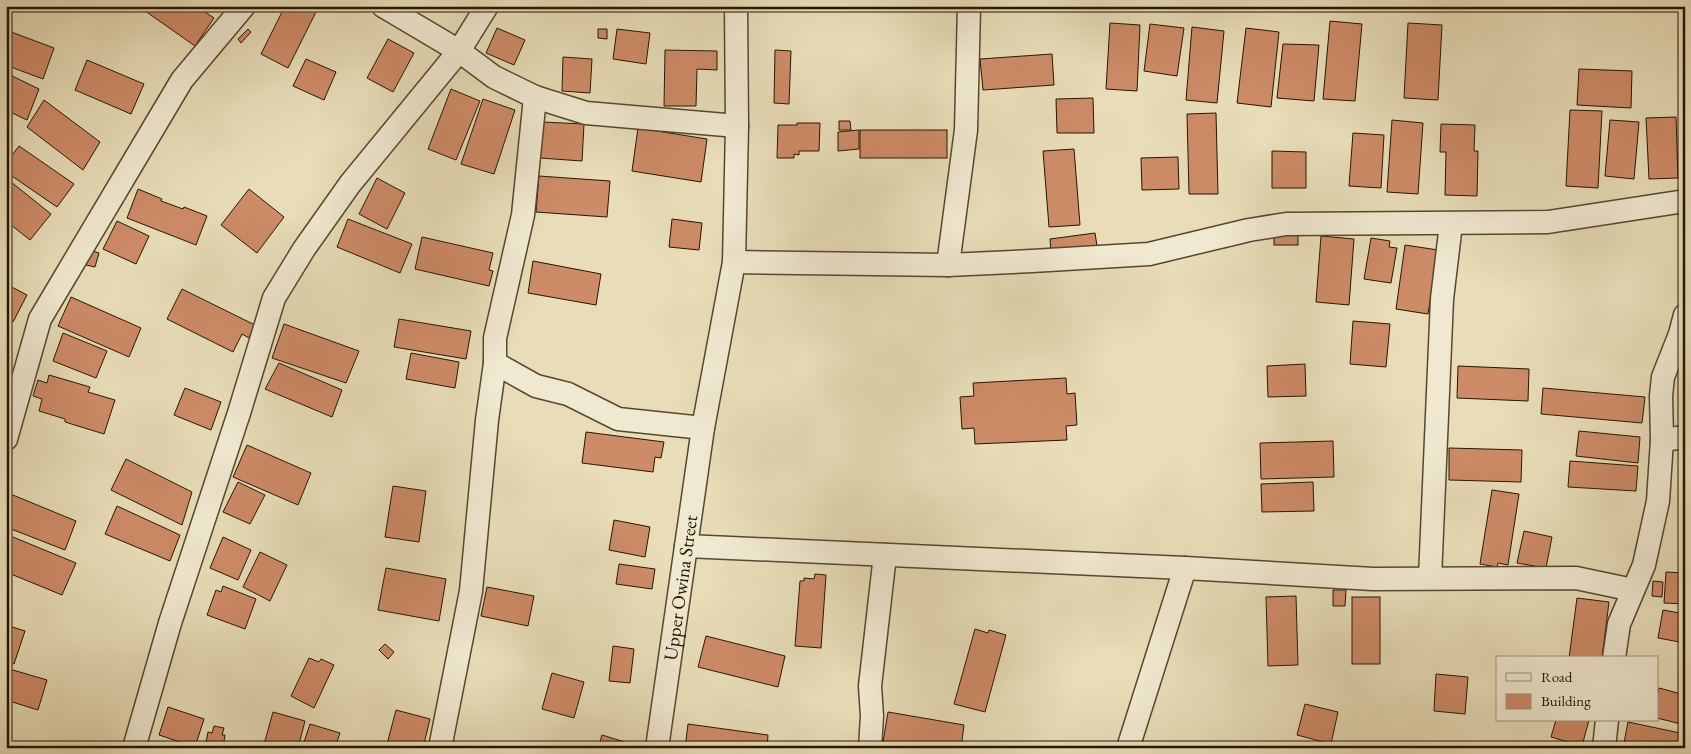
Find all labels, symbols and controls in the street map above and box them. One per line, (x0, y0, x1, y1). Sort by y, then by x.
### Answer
street label: Upper Owina Street (658, 513, 703, 662)
legend (1496, 656, 1658, 722)
text: Road (1541, 667, 1573, 686)
text: Building (1541, 691, 1591, 710)

